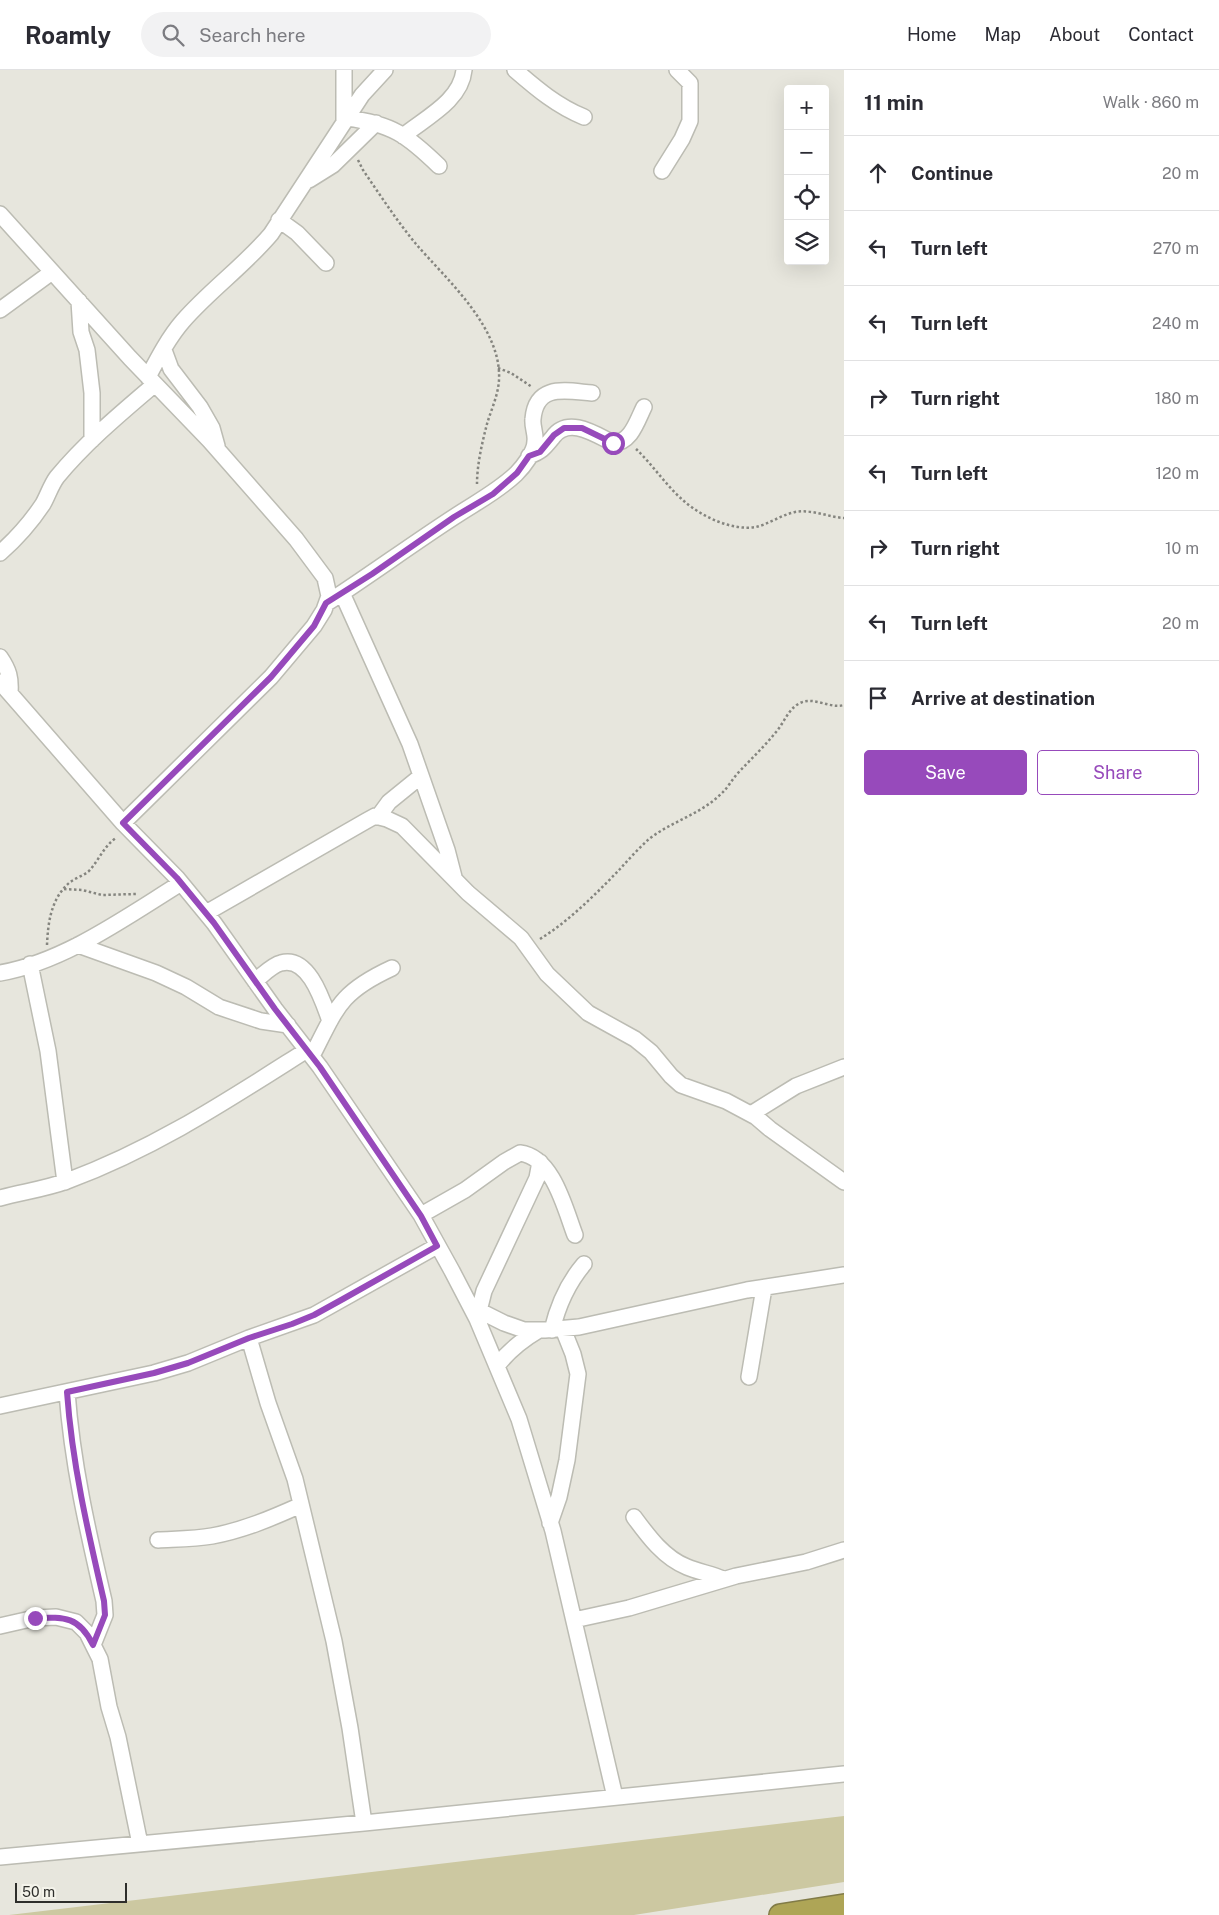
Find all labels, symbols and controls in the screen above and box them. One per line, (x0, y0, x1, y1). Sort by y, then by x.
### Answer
search box (141, 12, 491, 57)
text: Roamly (25, 21, 111, 49)
icon: search (159, 21, 187, 49)
text: Search here (199, 24, 306, 46)
text: Home (907, 24, 957, 45)
text: Map (985, 24, 1021, 45)
text: About (1049, 24, 1100, 45)
text: Contact (1128, 24, 1194, 45)
map controls (784, 85, 829, 265)
button: + (784, 85, 829, 130)
text: 11 min (864, 90, 924, 115)
text: Walk · 860 m (1103, 93, 1199, 112)
button: − (784, 130, 829, 175)
icon: ahead (864, 159, 892, 187)
text: Continue (911, 162, 993, 184)
text: 20 m (1162, 164, 1199, 183)
button: locate (784, 175, 829, 220)
button: layers (784, 220, 829, 265)
icon: left (864, 234, 892, 262)
text: Turn left (911, 237, 988, 259)
text: 270 m (1153, 239, 1199, 258)
icon: left (864, 309, 892, 337)
text: Turn left (911, 312, 988, 334)
text: 240 m (1152, 314, 1199, 333)
icon: right (864, 384, 892, 412)
text: Turn right (911, 387, 1000, 409)
text: 180 m (1155, 389, 1199, 408)
route start (602, 432, 625, 455)
icon: left (864, 459, 892, 487)
text: Turn left (911, 462, 988, 484)
text: 120 m (1155, 464, 1199, 483)
icon: right (864, 534, 892, 562)
text: Turn right (911, 537, 1000, 559)
text: 10 m (1165, 539, 1199, 558)
icon: left (864, 609, 892, 637)
text: Turn left (911, 612, 988, 634)
text: 20 m (1162, 614, 1199, 633)
icon: arrive (864, 684, 892, 712)
text: Arrive at destination (911, 687, 1095, 709)
button: Save (864, 750, 1027, 795)
button: Share (1037, 750, 1199, 795)
route end (24, 1607, 47, 1630)
scale bar (15, 1880, 128, 1903)
text: 50 m (22, 1884, 55, 1900)

